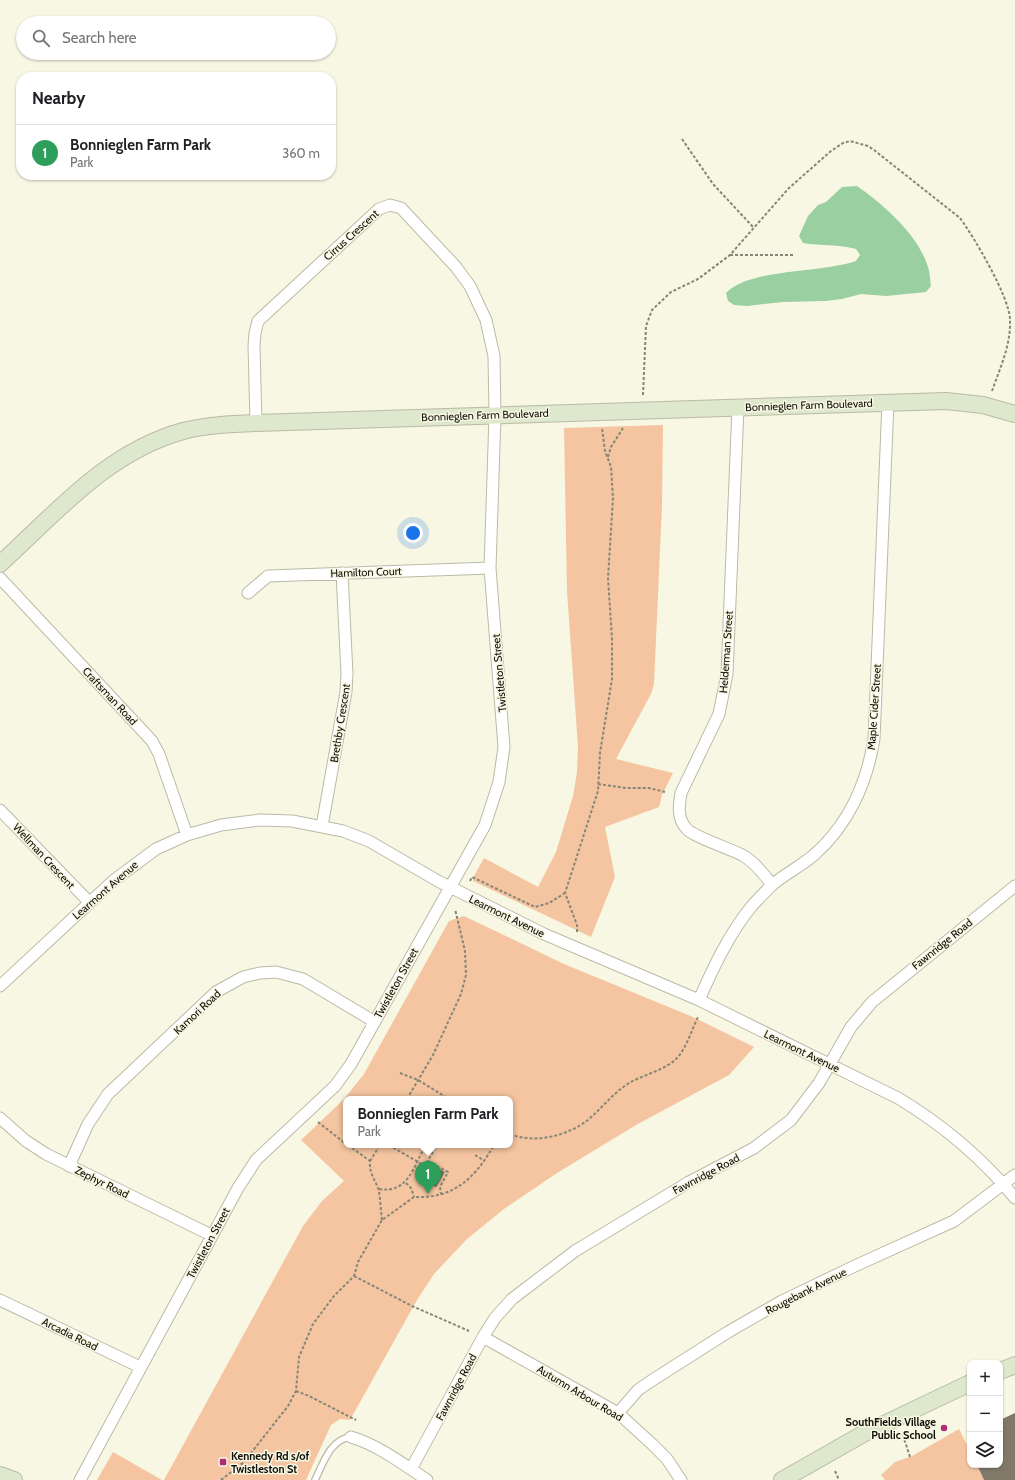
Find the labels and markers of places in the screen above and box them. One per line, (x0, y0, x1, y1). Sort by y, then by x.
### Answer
pin: 1 (415, 1161, 441, 1194)
place label: SouthFields Village Public School (846, 1415, 936, 1442)
marker: SouthFields Village Public School (939, 1423, 949, 1433)
place label: Kennedy Rd s/of Twistleston St (231, 1449, 309, 1476)
marker: Kennedy Rd s/of Twistleston St (218, 1457, 228, 1467)

